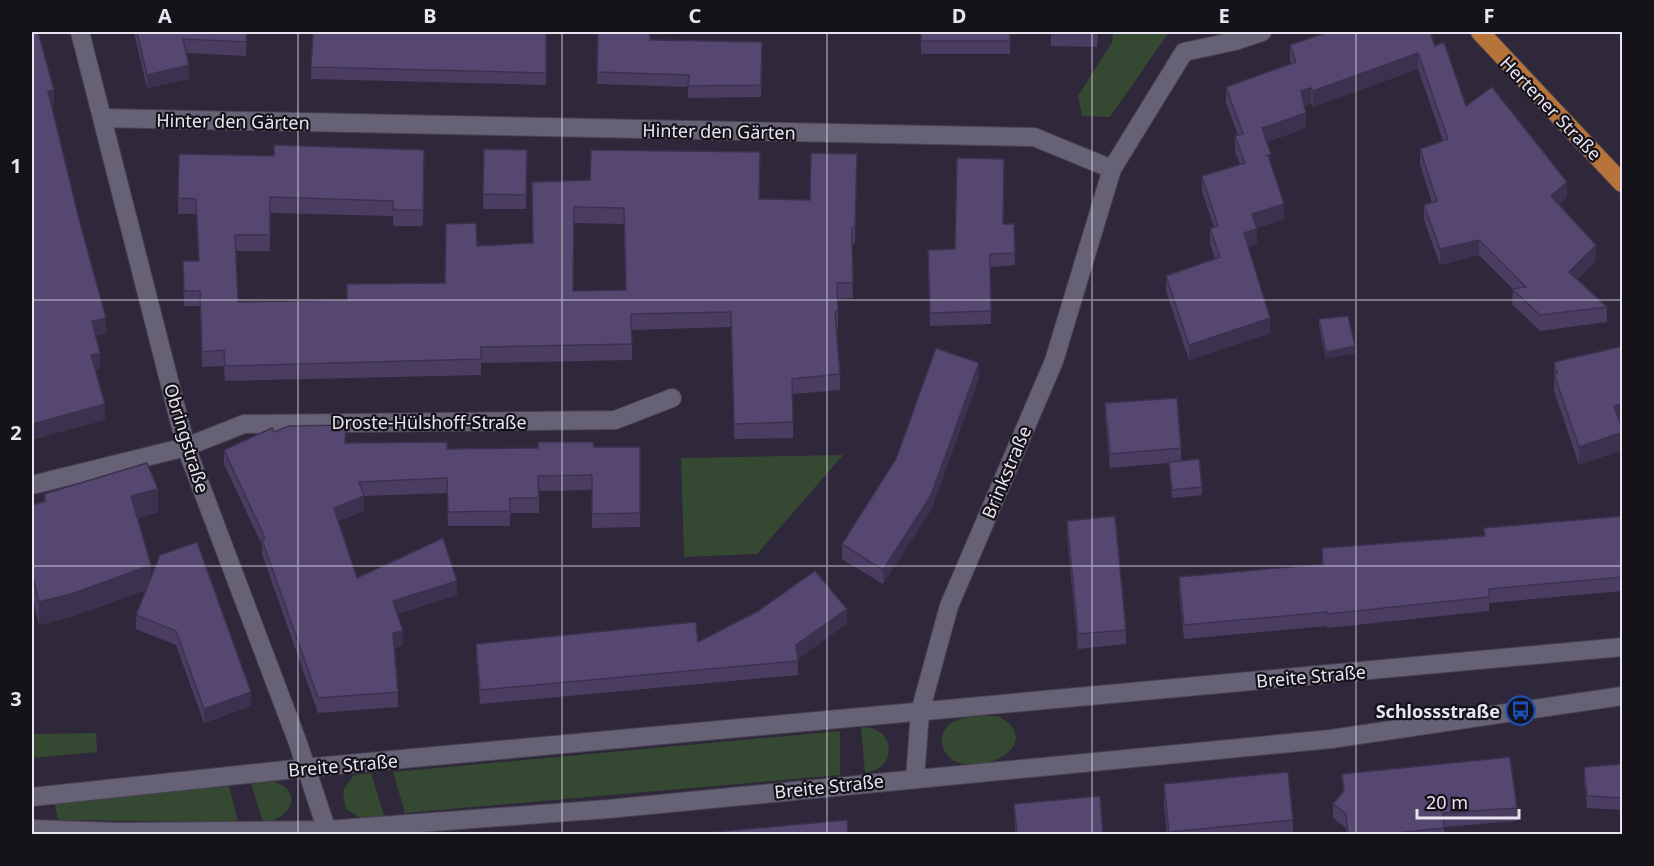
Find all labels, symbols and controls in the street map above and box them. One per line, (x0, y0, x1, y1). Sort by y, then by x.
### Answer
text: A (158, 2, 172, 29)
text: B (423, 2, 437, 29)
text: C (689, 2, 702, 29)
text: D (952, 2, 966, 29)
text: E (1218, 2, 1230, 29)
text: F (1484, 2, 1494, 29)
street label: Hertener Straße (1495, 51, 1607, 165)
street label: Hinter den Gärten (156, 108, 310, 134)
street label: Hinter den Gärten (642, 118, 796, 144)
text: 1 (10, 152, 22, 179)
street label: Obringstraße (159, 380, 215, 496)
street label: Droste-Hülshoff-Straße (331, 410, 527, 434)
text: 2 (10, 419, 22, 446)
street label: Brinkstraße (976, 422, 1036, 522)
street label: Breite Straße (1255, 659, 1367, 693)
text: 3 (10, 685, 22, 712)
bus stop icon: Schlossstraße (1505, 695, 1537, 727)
place label: Schlossstraße (1376, 699, 1500, 723)
street label: Breite Straße (287, 748, 399, 782)
street label: Breite Straße (773, 768, 885, 804)
scale bar (1417, 782, 1519, 820)
text: 20 m (1426, 790, 1468, 814)

